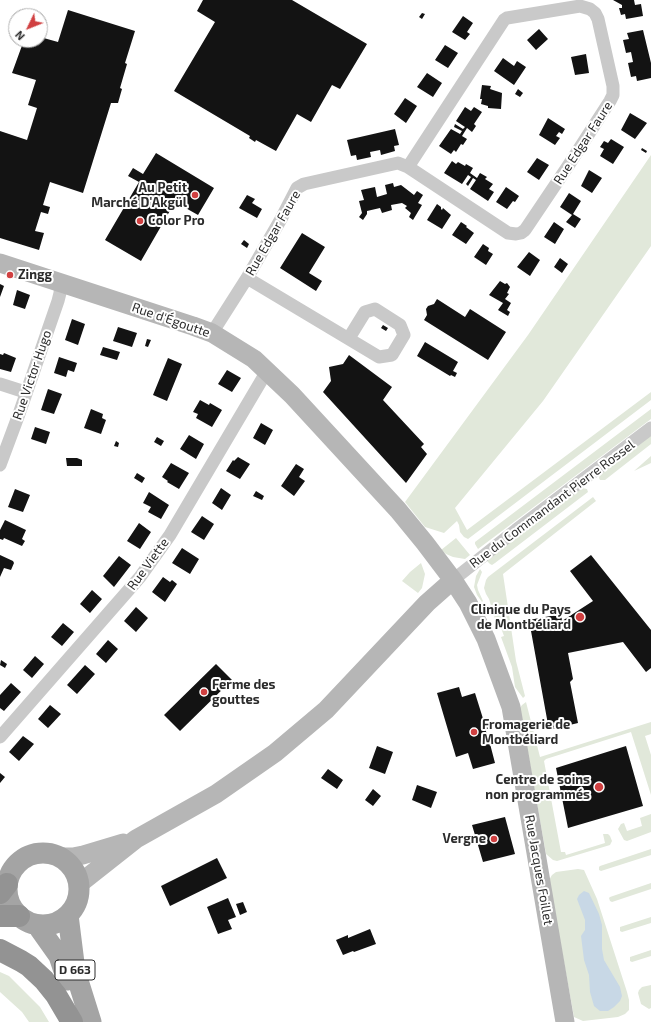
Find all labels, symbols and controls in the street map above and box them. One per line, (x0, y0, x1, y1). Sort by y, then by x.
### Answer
north arrow (8, 8, 48, 48)
text: N (12, 29, 27, 43)
street label: Rue Edgar Faure (550, 99, 616, 187)
place label: Au Petit Marché D'Akgül (91, 180, 187, 211)
street label: Rue Edgar Faure (242, 188, 304, 278)
marker: Au Petit Marché D'Akgül (190, 190, 200, 200)
place label: Color Pro (148, 213, 205, 229)
marker: Color Pro (135, 216, 145, 226)
place label: Zingg (18, 267, 52, 283)
marker: Zingg (5, 270, 15, 280)
street label: Rue d'Égoutte (130, 299, 212, 341)
street label: Rue Victor Hugo (9, 328, 55, 422)
street label: Rue du Commandant Pierre Rossel (466, 437, 638, 571)
street label: Rue Viette (124, 535, 172, 593)
place label: Clinique du Pays de Montbéliard (471, 602, 571, 633)
marker: Clinique du Pays de Montbéliard (574, 611, 586, 623)
place label: Ferme des gouttes (212, 677, 276, 708)
marker: Ferme des gouttes (199, 687, 209, 697)
place label: Fromagerie de Montbéliard (482, 717, 570, 748)
marker: Fromagerie de Montbéliard (469, 727, 479, 737)
place label: Centre de soins non programmés (485, 772, 590, 803)
marker: Centre de soins non programmés (593, 781, 605, 793)
street label: Rue Jacques Foillet (522, 814, 556, 926)
place label: Vergne (443, 831, 486, 847)
marker: Vergne (489, 834, 499, 844)
road number: D 663 (55, 960, 95, 980)

